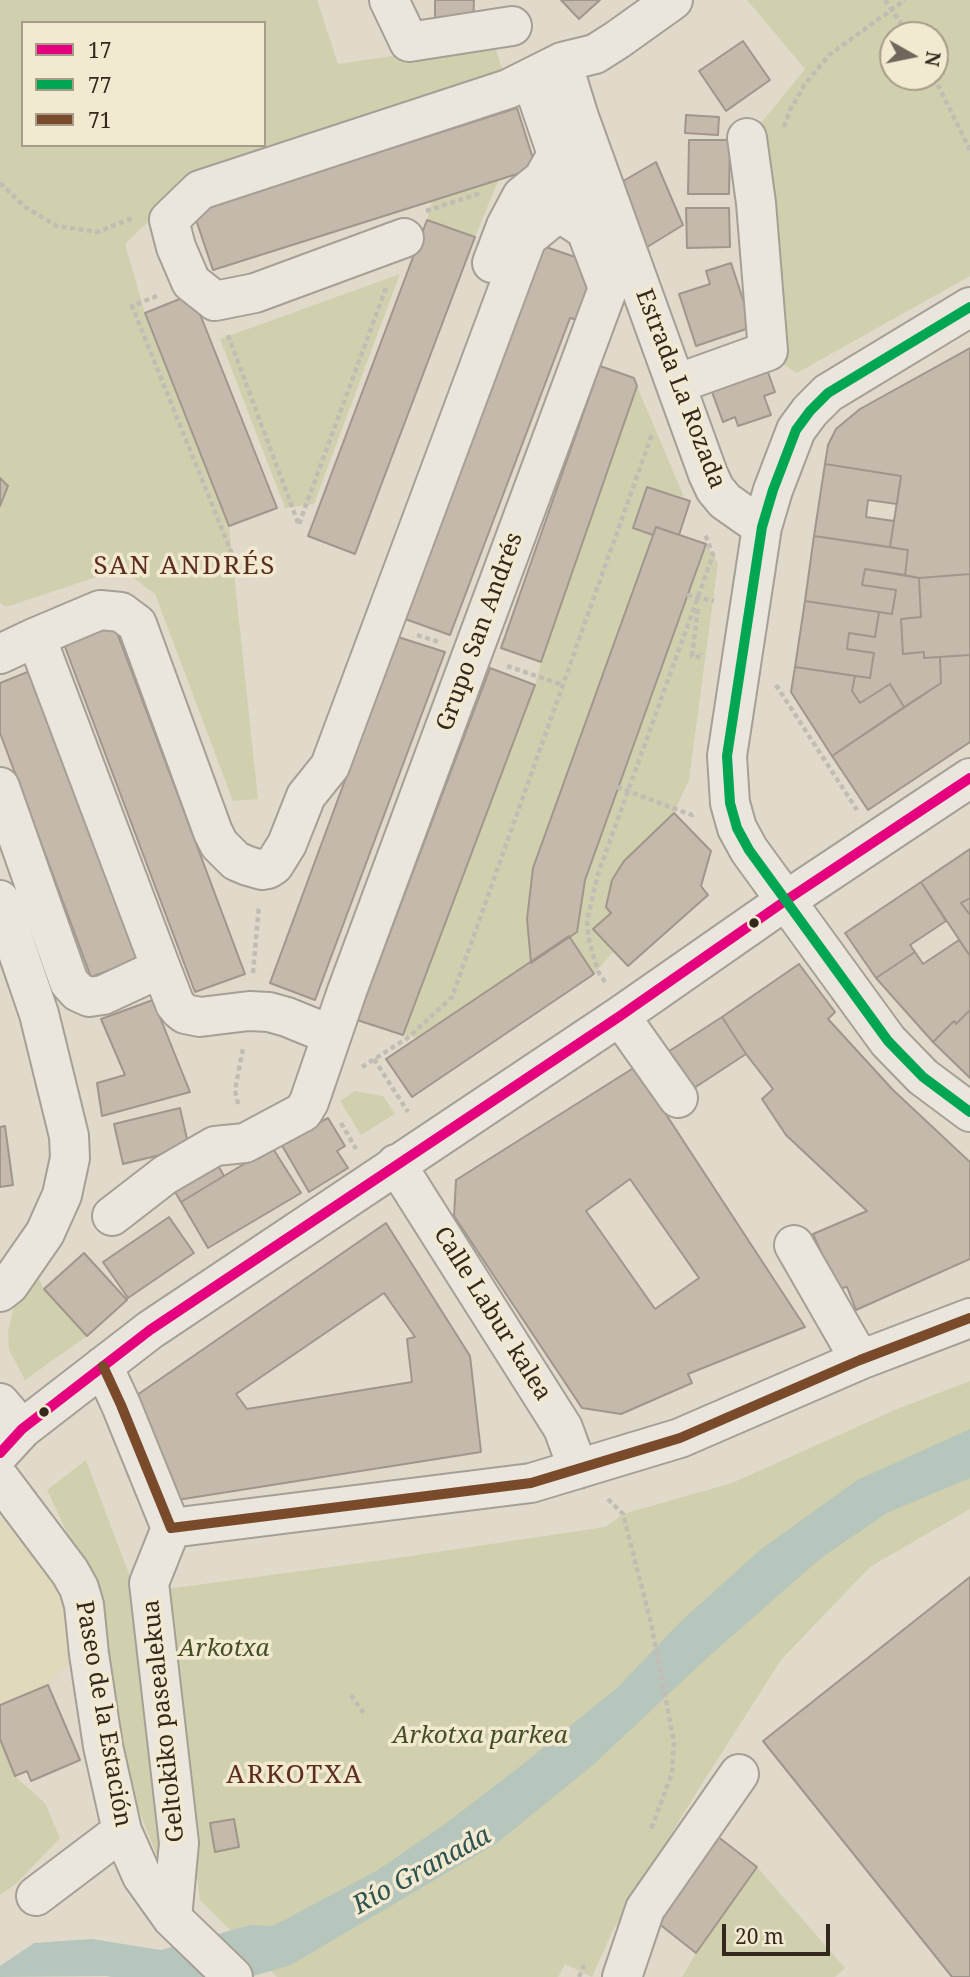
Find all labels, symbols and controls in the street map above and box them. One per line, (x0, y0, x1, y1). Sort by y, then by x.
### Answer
legend (21, 21, 266, 147)
north arrow (879, 21, 949, 91)
text: 17 (88, 36, 111, 64)
text: N (919, 50, 947, 68)
text: 77 (88, 71, 111, 99)
text: 71 (88, 106, 111, 134)
street label: Estrada La Rozada (629, 285, 731, 493)
street label: Grupo San Andrés (431, 529, 529, 735)
district label: SAN ANDRÉS (95, 551, 275, 583)
unlabelled marker (747, 916, 761, 930)
street label: Calle Labur kalea (427, 1222, 557, 1406)
unlabelled marker (37, 1405, 51, 1419)
street label: Geltokiko pasealekua (137, 1598, 191, 1844)
street label: Paseo de la Estación (69, 1599, 137, 1829)
park label: Arkotxa (179, 1635, 269, 1663)
park label: Arkotxa parkea (392, 1722, 568, 1750)
district label: ARKOTXA (227, 1760, 363, 1792)
water label: Río Granada (348, 1820, 496, 1922)
scale bar (725, 1910, 834, 1954)
text: 20 m (735, 1922, 784, 1950)

